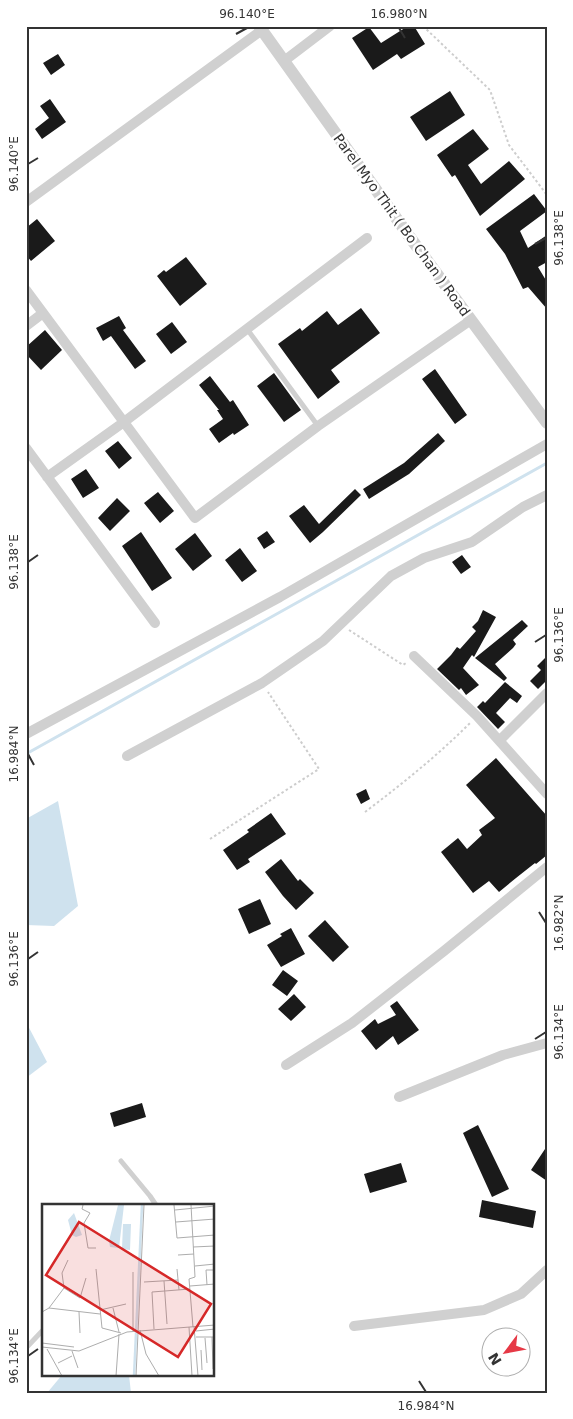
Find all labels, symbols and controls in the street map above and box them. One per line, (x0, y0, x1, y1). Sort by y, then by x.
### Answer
text: 96.140°E (219, 7, 275, 21)
text: 16.980°N (371, 7, 427, 21)
street label: Parel Myo Thit ( Bo Chan ) Road (330, 131, 474, 319)
text: 96.140°E (7, 136, 21, 192)
text: 96.138°E (552, 210, 566, 266)
text: 96.138°E (7, 534, 21, 590)
text: 96.136°E (552, 607, 566, 663)
text: 16.984°N (7, 726, 21, 782)
text: 16.982°N (552, 895, 566, 951)
text: 96.136°E (7, 931, 21, 987)
text: 96.134°E (552, 1004, 566, 1060)
inset map (42, 1204, 215, 1376)
north arrow (480, 1326, 530, 1376)
text: 96.134°E (7, 1328, 21, 1384)
text: N (485, 1350, 505, 1368)
text: 16.984°N (398, 1399, 454, 1413)

